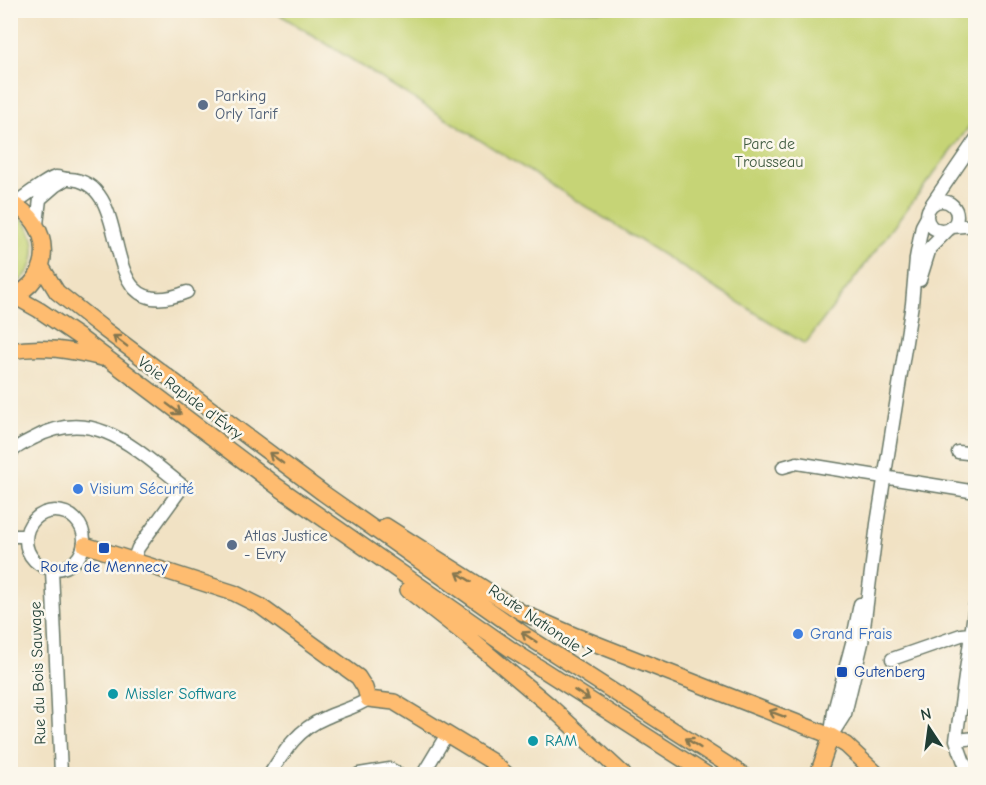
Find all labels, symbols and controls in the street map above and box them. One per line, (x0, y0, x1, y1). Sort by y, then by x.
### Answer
place label: Parking Orly Tarif (215, 87, 279, 123)
marker: Parking Orly Tarif (196, 98, 210, 112)
park label: Parc de Trousseau (735, 135, 803, 171)
one-way arrow (112, 335, 128, 348)
street label: Voie Rapide d'Évry (134, 352, 247, 444)
one-way arrow (166, 402, 182, 415)
one-way arrow (268, 452, 284, 465)
place label: Visium Sécurité (90, 480, 194, 498)
marker: Visium Sécurité (71, 482, 85, 496)
place label: Atlas Justice - Evry (244, 527, 328, 563)
marker: Atlas Justice - Evry (225, 538, 239, 552)
marker: Route de Mennecy (97, 541, 111, 555)
place label: Route de Mennecy (40, 558, 168, 576)
one-way arrow (456, 570, 473, 582)
street label: Route Nationale 7 (485, 581, 595, 663)
street label: Rue du Bois Sauvage (27, 601, 49, 745)
place label: Grand Frais (810, 625, 893, 643)
marker: Grand Frais (791, 627, 805, 641)
one-way arrow (521, 631, 538, 643)
place label: Gutenberg (854, 663, 926, 681)
marker: Gutenberg (835, 665, 849, 679)
place label: Missler Software (125, 685, 236, 703)
marker: Missler Software (106, 687, 120, 701)
one-way arrow (573, 689, 589, 701)
north arrow (899, 698, 959, 758)
text: N (919, 704, 933, 724)
one-way arrow (768, 708, 786, 719)
place label: RAM (545, 732, 577, 750)
marker: RAM (526, 734, 540, 748)
one-way arrow (685, 737, 702, 749)

